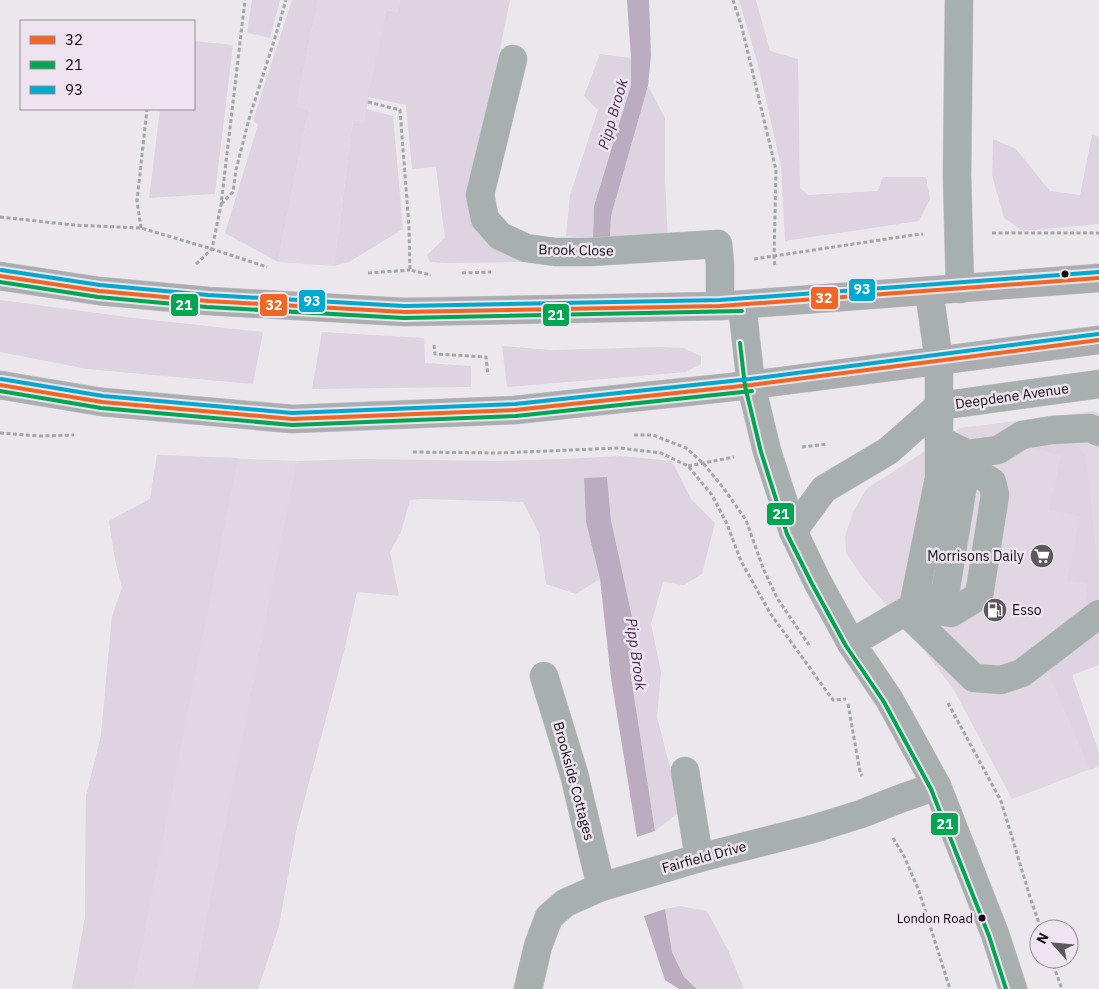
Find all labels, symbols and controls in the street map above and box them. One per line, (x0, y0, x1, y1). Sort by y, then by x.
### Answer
legend (20, 20, 195, 110)
text: 32 (65, 30, 83, 49)
text: 21 (65, 55, 83, 74)
water label: Pipp Brook (593, 76, 632, 151)
text: 93 (65, 80, 83, 99)
street label: Brook Close (538, 240, 614, 260)
unlabelled marker (1060, 269, 1070, 279)
line badge: 93 (848, 278, 876, 302)
text: 93 (854, 280, 870, 298)
line badge: 32 (810, 286, 839, 310)
line badge: 93 (298, 289, 326, 313)
text: 32 (816, 289, 832, 307)
text: 93 (304, 292, 320, 310)
line badge: 21 (170, 293, 199, 317)
line badge: 32 (259, 293, 288, 317)
text: 21 (176, 296, 193, 314)
text: 32 (266, 296, 282, 314)
line badge: 21 (542, 303, 570, 327)
text: 21 (548, 306, 565, 324)
street label: Deepdene Avenue (954, 379, 1070, 413)
line badge: 21 (766, 502, 795, 526)
text: 21 (773, 505, 790, 523)
supermarket icon: Morrisons Daily (1029, 543, 1055, 569)
place label: Morrisons Daily (927, 547, 1024, 565)
fuel station icon: Esso (982, 597, 1008, 623)
place label: Esso (1012, 601, 1042, 619)
water label: Pipp Brook (622, 617, 651, 691)
street label: Brookside Cottages (550, 720, 599, 842)
line badge: 21 (930, 812, 959, 836)
text: 21 (937, 815, 954, 833)
street label: Fairfield Drive (660, 837, 749, 877)
place label: London Road (897, 910, 973, 927)
marker: London Road (977, 913, 987, 923)
north arrow (1029, 919, 1079, 969)
text: N (1032, 929, 1053, 947)

